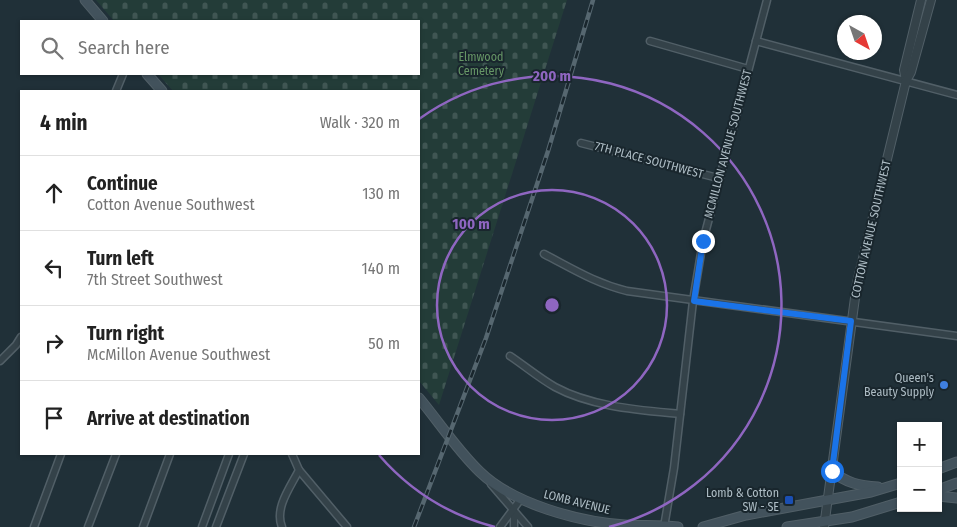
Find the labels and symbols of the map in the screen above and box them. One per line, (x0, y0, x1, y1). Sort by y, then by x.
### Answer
north arrow (837, 15, 882, 60)
park label: Elmwood Cemetery (458, 50, 505, 78)
text: 200 m (532, 67, 571, 85)
street label: MCMILLON AVENUE SOUTHWEST (701, 68, 755, 220)
street label: 7TH PLACE SOUTHWEST (593, 139, 705, 181)
street label: COTTON AVENUE SOUTHWEST (848, 158, 894, 299)
text: 100 m (452, 215, 490, 233)
route end (692, 230, 715, 253)
centre of rings (543, 296, 561, 314)
place label: Queen's Beauty Supply (864, 371, 935, 399)
marker: Queen's Beauty Supply (938, 379, 950, 391)
route start (821, 460, 844, 483)
place label: Lomb & Cotton SW - SE (706, 486, 779, 514)
street label: LOMB AVENUE (542, 487, 612, 517)
marker: Lomb & Cotton SW - SE (783, 494, 795, 506)

